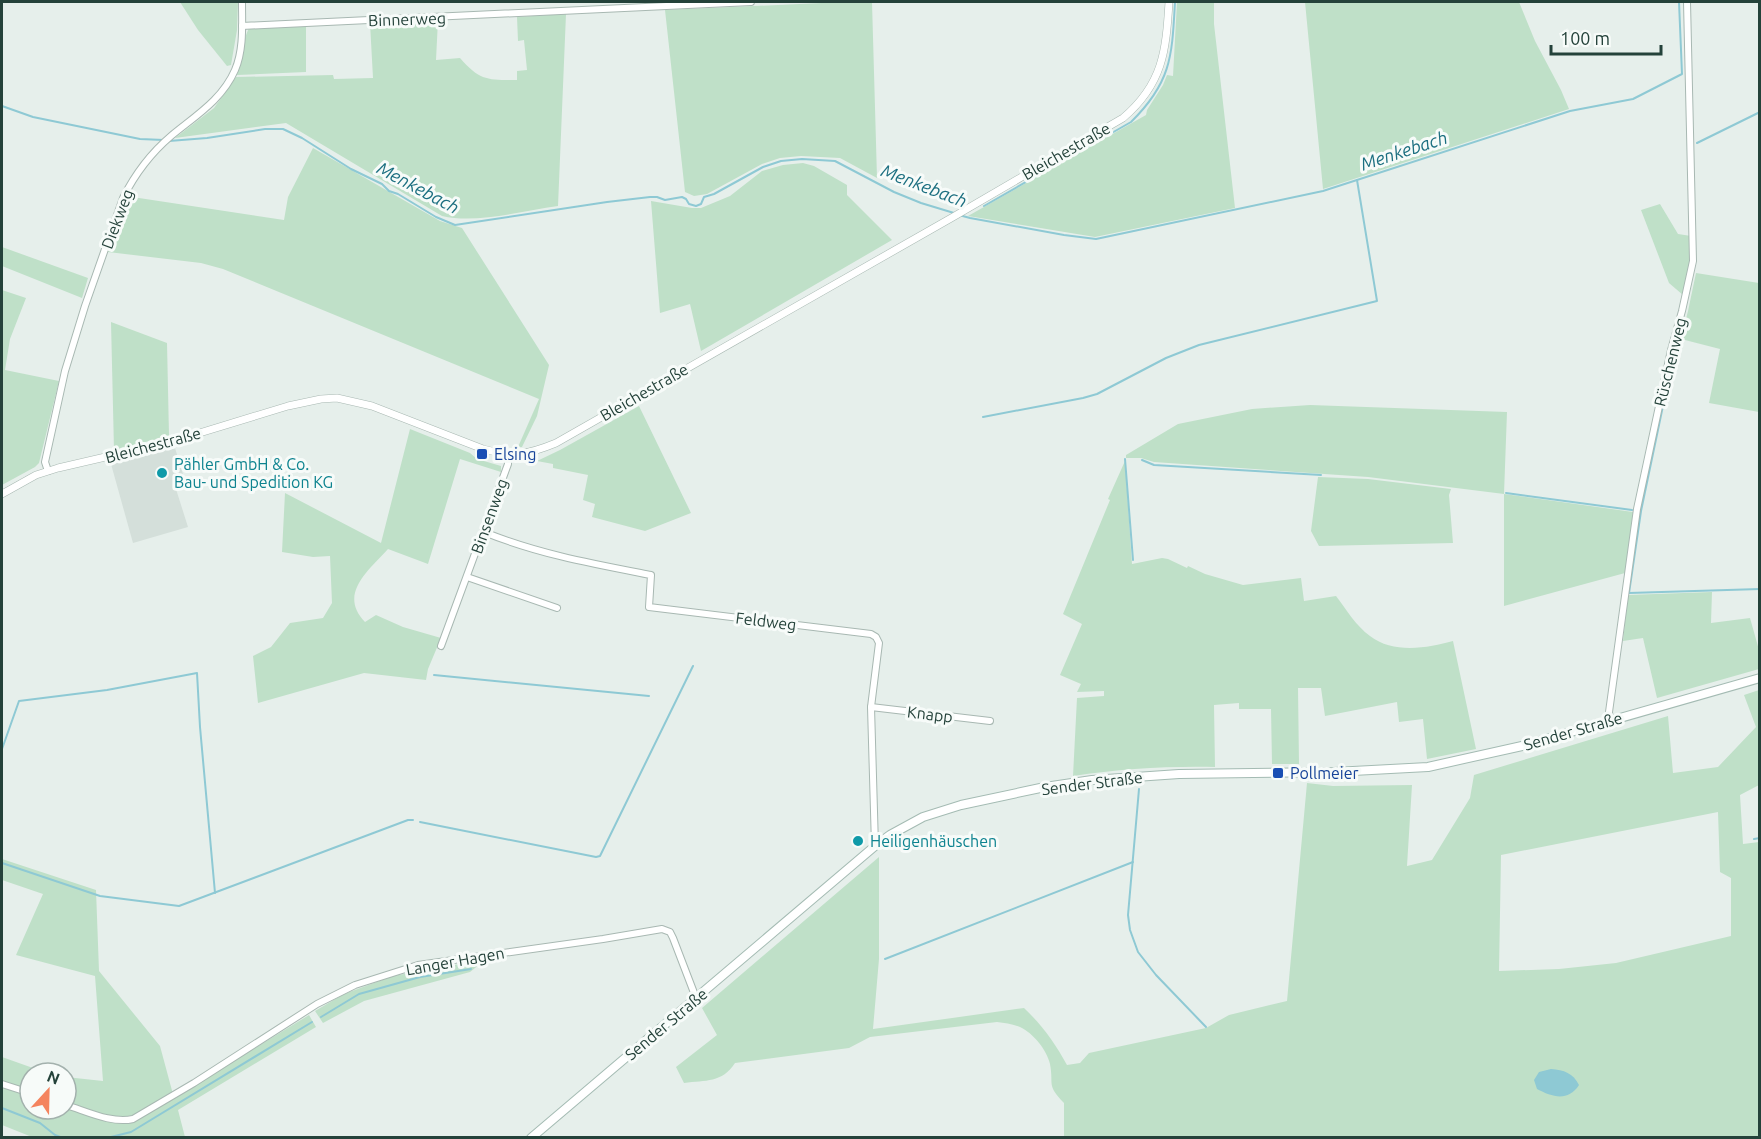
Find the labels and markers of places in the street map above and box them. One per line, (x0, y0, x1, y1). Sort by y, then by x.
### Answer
place label: Elsing (494, 445, 536, 463)
marker: Elsing (475, 447, 489, 461)
place label: Pähler GmbH & Co. Bau- und Spedition KG (174, 455, 333, 491)
marker: Pähler GmbH & Co. Bau- und Spedition KG (155, 466, 169, 480)
place label: Pollmeier (1290, 764, 1359, 782)
marker: Pollmeier (1271, 766, 1285, 780)
place label: Heiligenhäuschen (870, 832, 997, 850)
marker: Heiligenhäuschen (851, 834, 865, 848)

